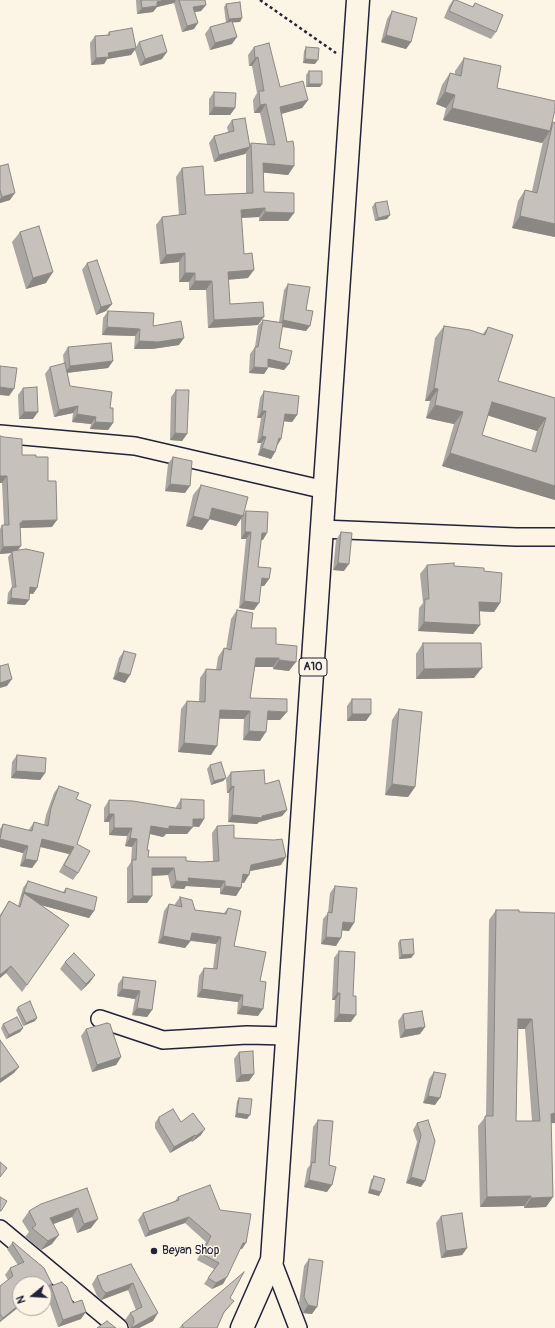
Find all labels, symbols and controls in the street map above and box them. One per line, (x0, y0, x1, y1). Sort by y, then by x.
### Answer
road number: A10 (299, 658, 327, 676)
place label: Beyan Shop (162, 1244, 219, 1258)
marker: Beyan Shop (149, 1246, 159, 1256)
north arrow (12, 1276, 52, 1316)
text: N (14, 1294, 28, 1305)

